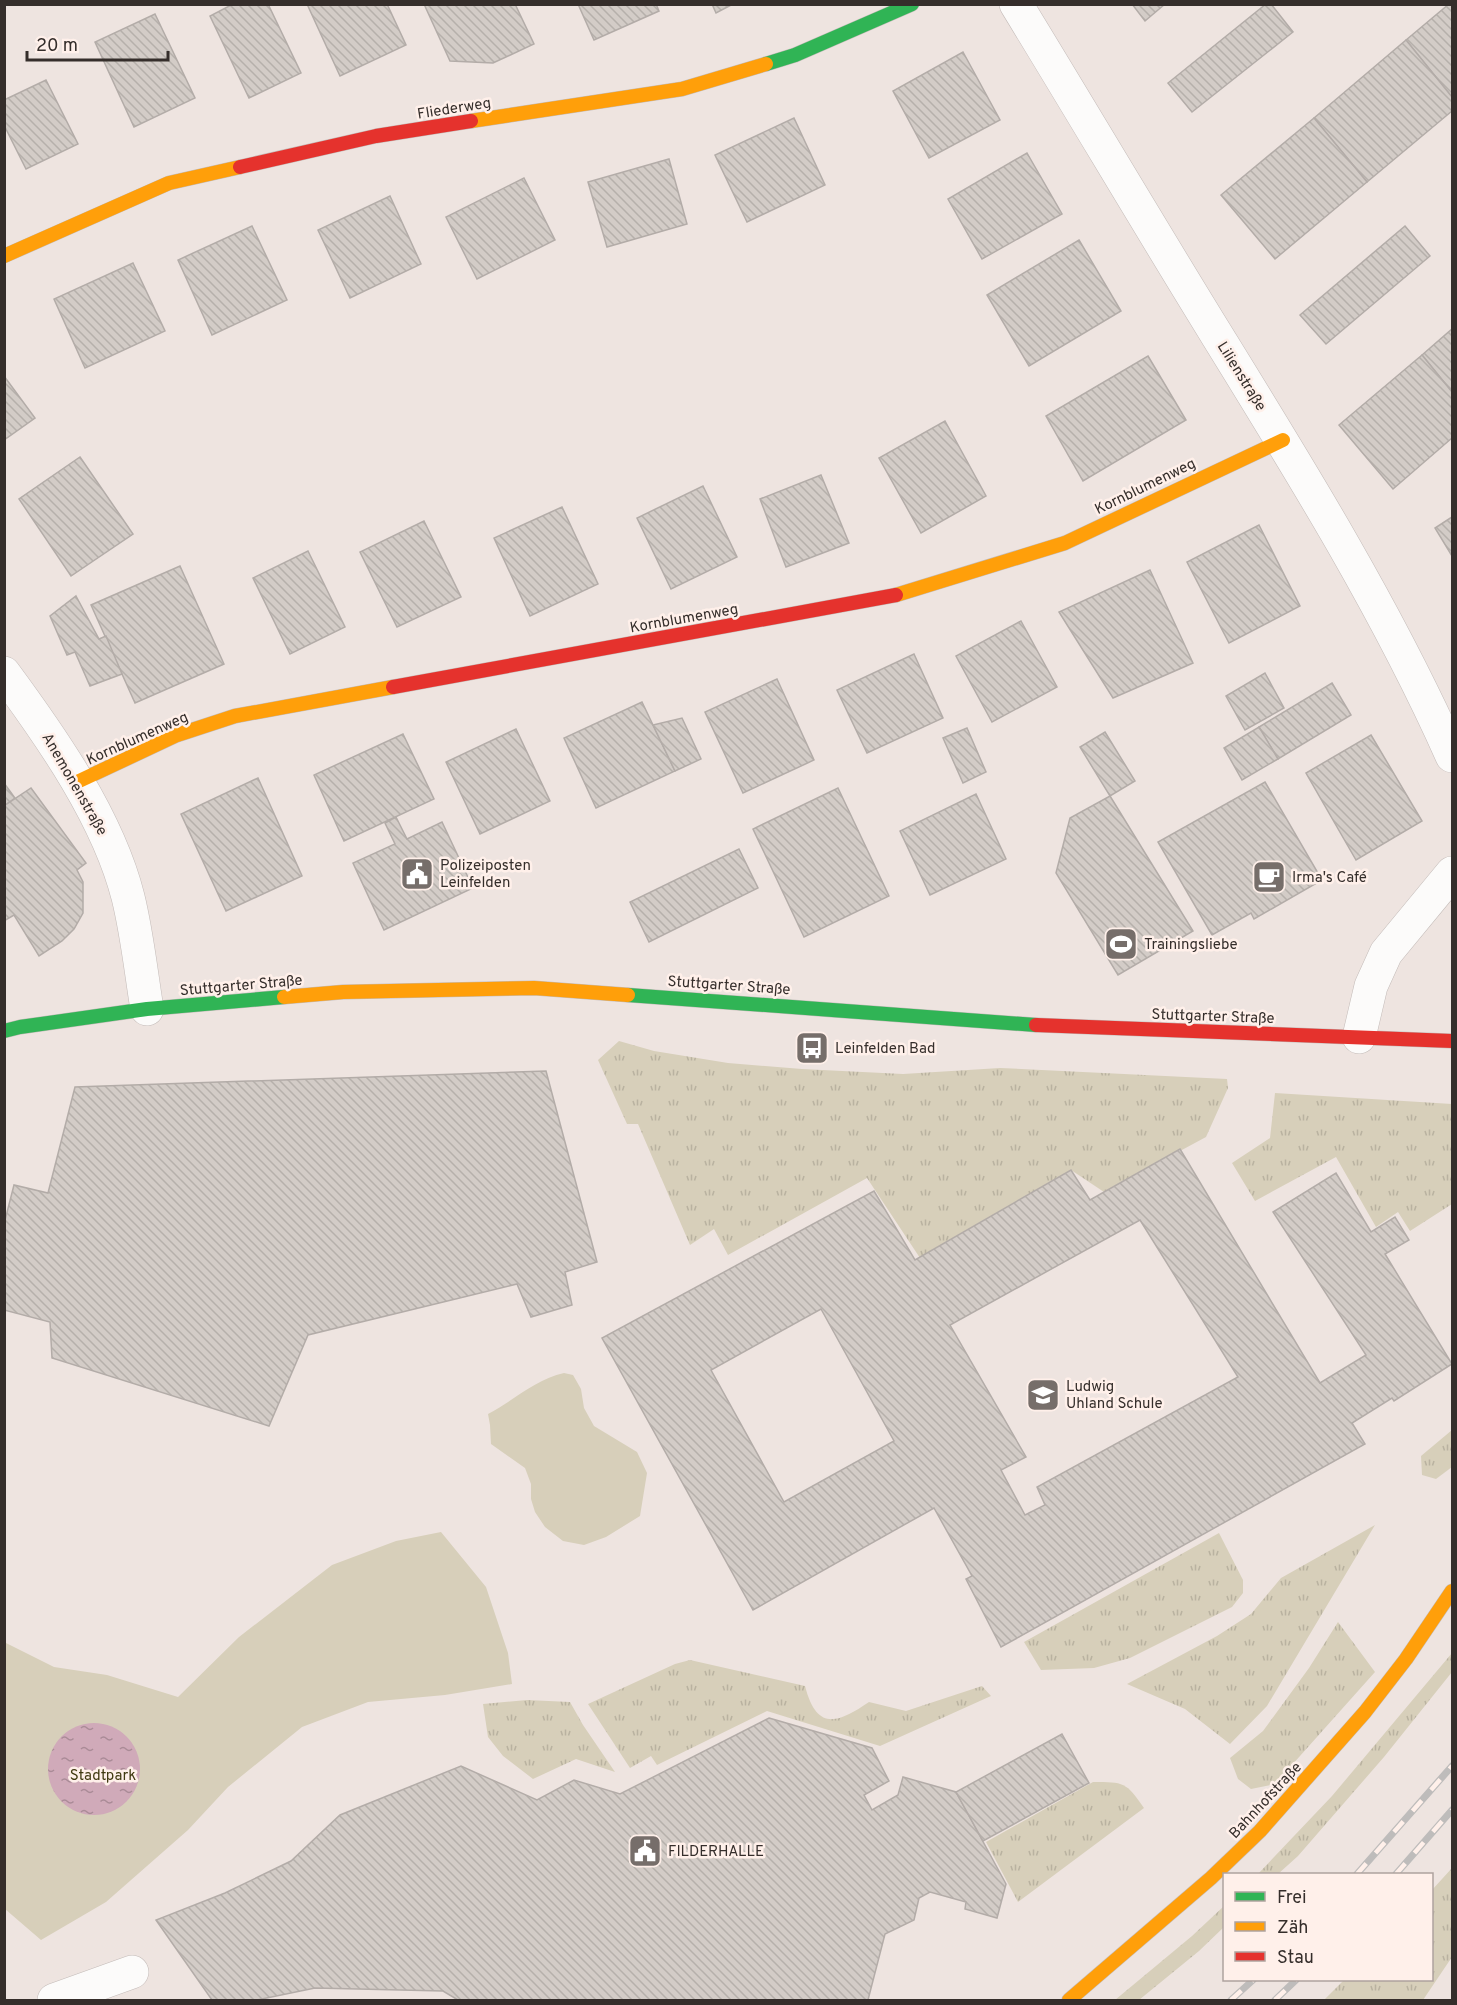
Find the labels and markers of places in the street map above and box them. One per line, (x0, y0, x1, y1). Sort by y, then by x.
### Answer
public building icon: Polizeiposten Leinfelden (399, 856, 435, 892)
place label: Polizeiposten Leinfelden (440, 857, 531, 893)
cafe icon: Irma's Café (1251, 859, 1287, 895)
place label: Irma's Café (1292, 869, 1367, 888)
sports icon: Trainingsliebe (1103, 926, 1139, 962)
place label: Trainingsliebe (1144, 936, 1238, 955)
bus stop icon: Leinfelden Bad (794, 1030, 830, 1066)
place label: Leinfelden Bad (835, 1040, 935, 1059)
school or university icon: Ludwig Uhland Schule (1025, 1377, 1061, 1413)
place label: Ludwig Uhland Schule (1066, 1378, 1163, 1414)
public building icon: FILDERHALLE (627, 1833, 663, 1869)
place label: FILDERHALLE (668, 1843, 764, 1862)

